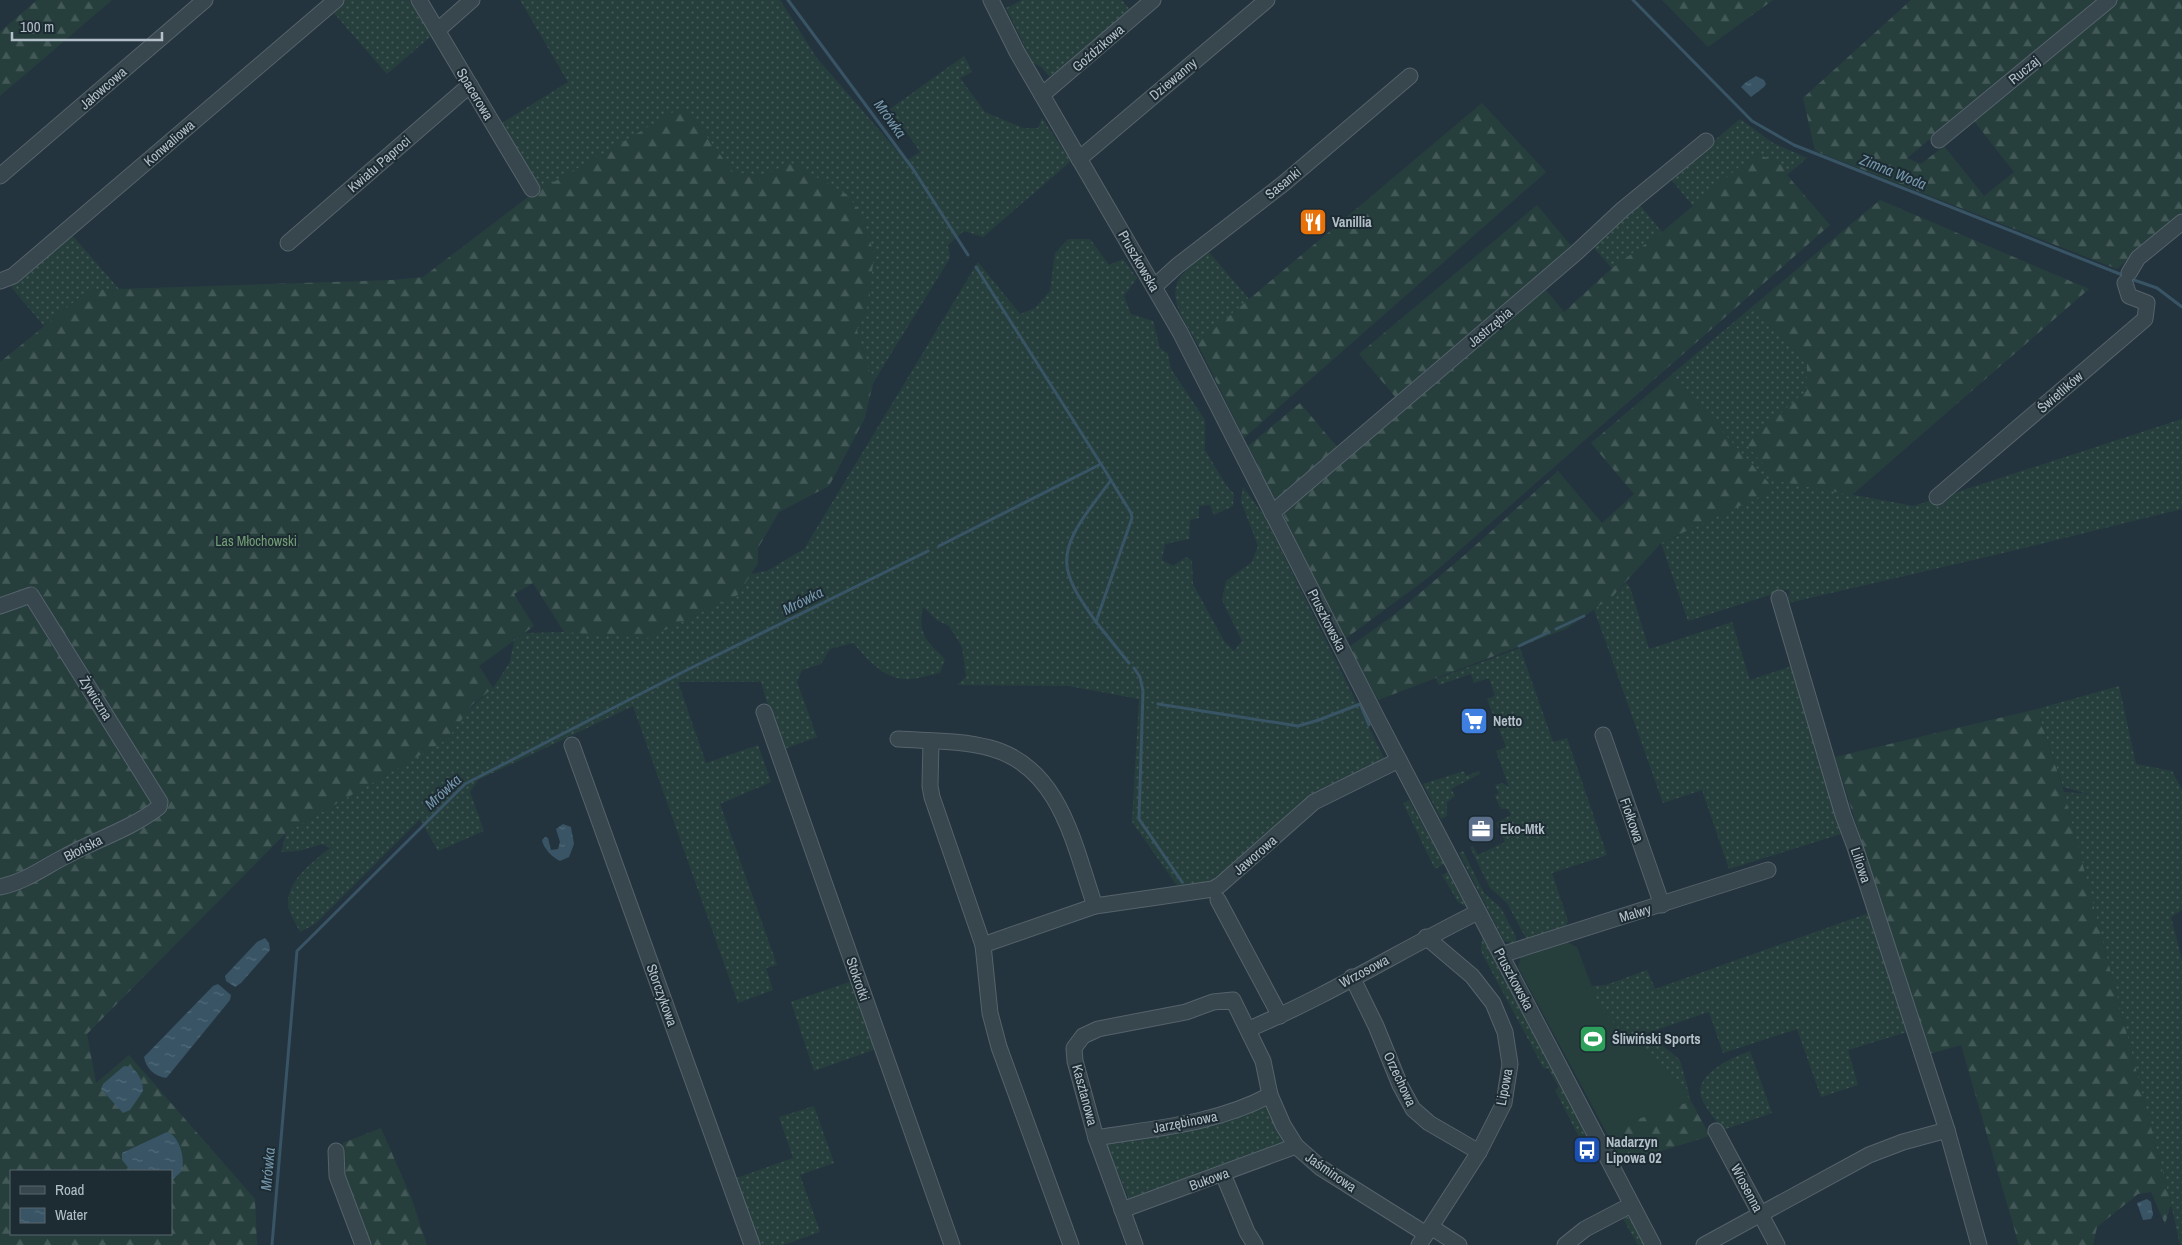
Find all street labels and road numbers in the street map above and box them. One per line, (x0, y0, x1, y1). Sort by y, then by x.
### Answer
street label: Goździkowa (1068, 20, 1128, 76)
street label: Ruczaj (2005, 52, 2043, 88)
street label: Dziewanny (1145, 54, 1201, 104)
street label: Jałowcowa (76, 62, 131, 113)
street label: Spacerowa (452, 65, 498, 124)
street label: Konwaliowa (140, 116, 199, 170)
street label: Kwiatu Paproci (344, 132, 414, 196)
street label: Sasanki (1261, 163, 1305, 203)
street label: Pruszkowska (1114, 227, 1164, 295)
street label: Jastrzębia (1464, 303, 1517, 351)
street label: Świetlików (2033, 367, 2087, 417)
street label: Pruszkowska (1304, 586, 1351, 655)
street label: Żywiczna (76, 673, 117, 724)
street label: Fiołkowa (1616, 795, 1648, 845)
street label: Błońska (61, 830, 106, 865)
street label: Jaworowa (1230, 831, 1281, 879)
street label: Liliowa (1847, 845, 1875, 886)
street label: Malwy (1617, 900, 1653, 926)
street label: Pruszkowska (1490, 945, 1538, 1014)
street label: Wrzosowa (1336, 950, 1392, 991)
street label: Stokrotki (842, 955, 874, 1003)
street label: Storczykowa (642, 961, 682, 1029)
street label: Orzechowa (1380, 1049, 1421, 1110)
street label: Kasztanowa (1068, 1062, 1102, 1128)
street label: Lipowa (1492, 1067, 1516, 1107)
street label: Jarzębinowa (1151, 1107, 1219, 1137)
street label: Jaśminowa (1302, 1148, 1360, 1196)
street label: Wiosenna (1727, 1161, 1767, 1216)
street label: Bukowa (1187, 1163, 1232, 1194)

